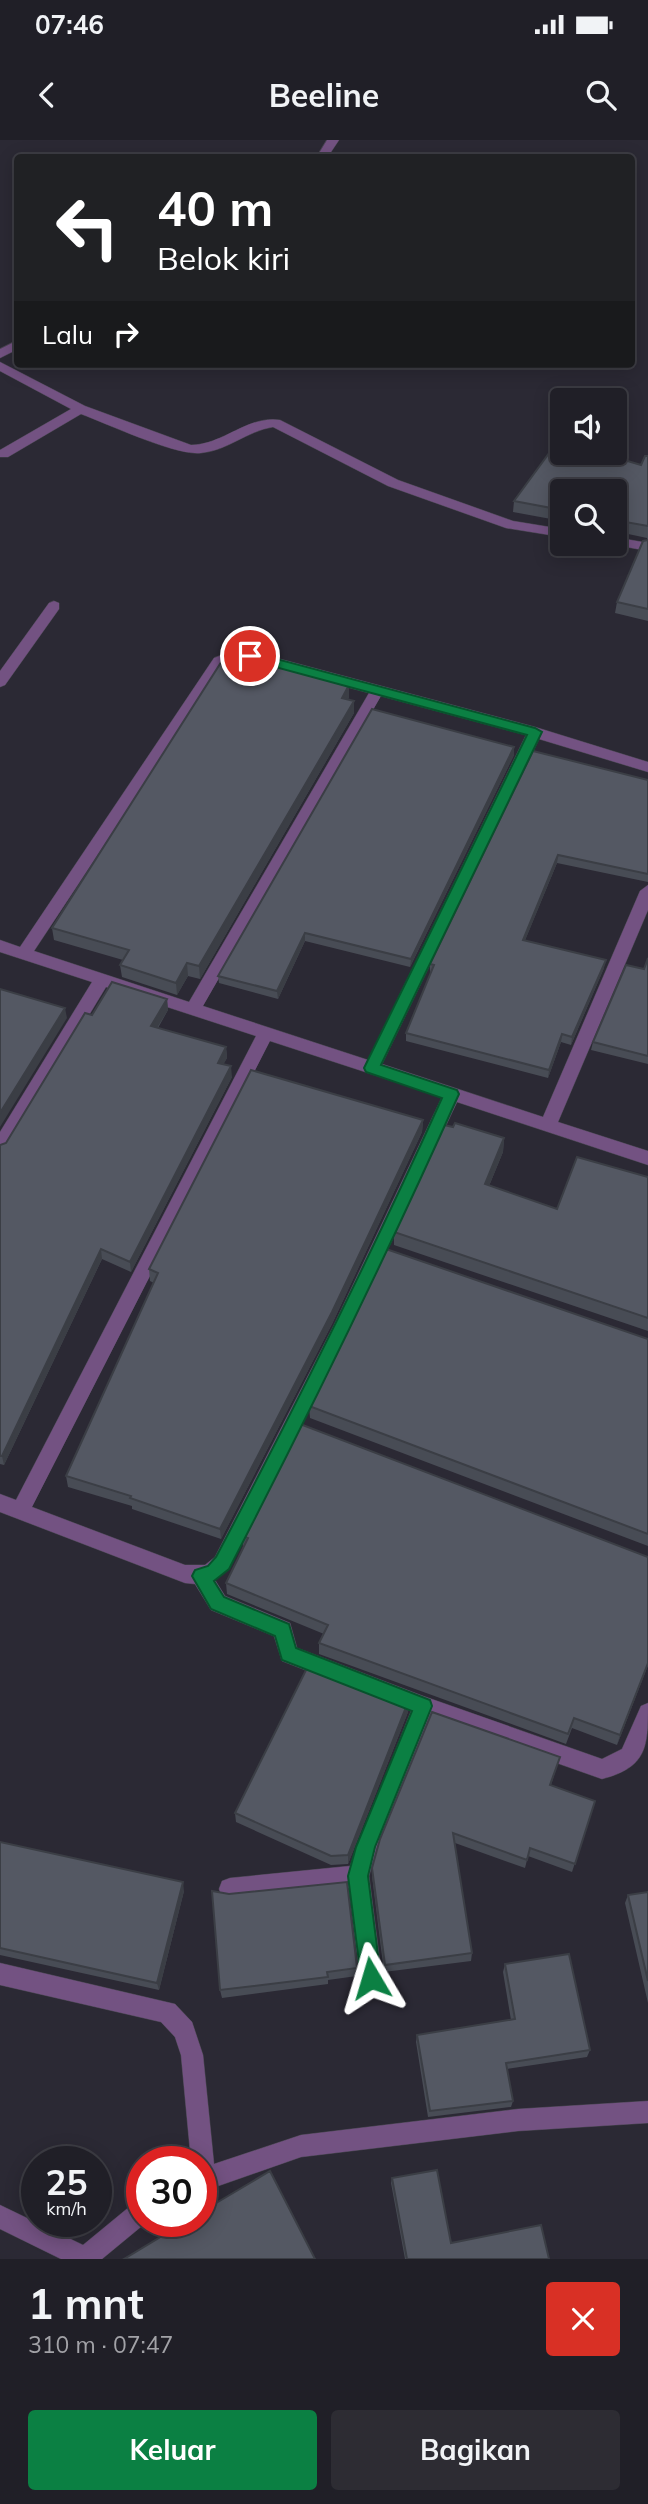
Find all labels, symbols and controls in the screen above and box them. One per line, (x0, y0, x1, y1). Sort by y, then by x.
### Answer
text: 07:46 (35, 8, 104, 41)
text: Beeline (269, 75, 379, 115)
icon: back (28, 76, 66, 114)
icon: search (582, 76, 620, 114)
text: 40 m (157, 177, 273, 238)
icon: left (42, 182, 133, 273)
text: Belok kiri (157, 238, 290, 278)
icon: right (107, 315, 145, 353)
text: Lalu (42, 318, 93, 351)
map controls (550, 388, 627, 556)
button: sound (550, 388, 627, 465)
button: search (550, 479, 627, 556)
pin (220, 626, 280, 686)
icon: arrive (231, 637, 269, 675)
position arrow (334, 1941, 408, 2015)
speed limit sign: 30 (126, 2146, 217, 2237)
text: 25 (45, 2160, 88, 2204)
text: km/h (46, 2197, 87, 2220)
text: 1 mnt (28, 2277, 144, 2330)
button: close (546, 2282, 620, 2356)
text: 310 m · 07:47 (28, 2330, 173, 2359)
button: Keluar (28, 2410, 317, 2490)
button: Bagikan (331, 2410, 620, 2490)

